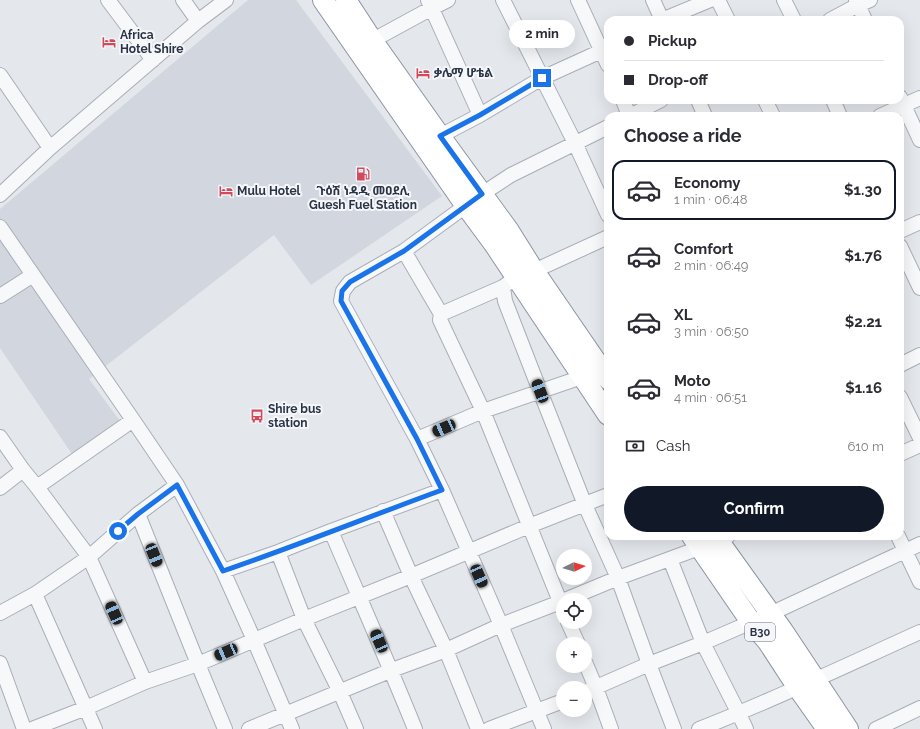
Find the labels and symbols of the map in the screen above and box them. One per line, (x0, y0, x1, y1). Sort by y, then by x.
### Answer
callout: 2 min (509, 20, 575, 48)
place label: Africa Hotel Shire (120, 28, 183, 56)
hotel icon: Africa Hotel Shire (101, 34, 117, 50)
hotel icon: ቃሌማ ሆቴል (415, 65, 431, 81)
place label: ቃሌማ ሆቴል (434, 66, 493, 80)
route end (533, 69, 551, 87)
fuel station icon: ጉዕሽ ነዳዲ መዐደሊ Guesh Fuel Station (355, 166, 371, 182)
hotel icon: Mulu Hotel (218, 183, 234, 199)
place label: Mulu Hotel (237, 184, 301, 198)
place label: ጉዕሽ ነዳዲ መዐደሊ Guesh Fuel Station (309, 184, 417, 212)
car (530, 378, 550, 404)
place label: Shire bus station (268, 402, 321, 430)
bus stop icon: Shire bus station (249, 408, 265, 424)
car (431, 418, 457, 438)
route start (109, 522, 127, 540)
car (144, 542, 164, 568)
north arrow (556, 549, 592, 585)
car (469, 563, 489, 589)
car (104, 600, 124, 626)
road number: B30 (745, 623, 775, 641)
car (369, 628, 389, 654)
car (213, 642, 239, 662)

